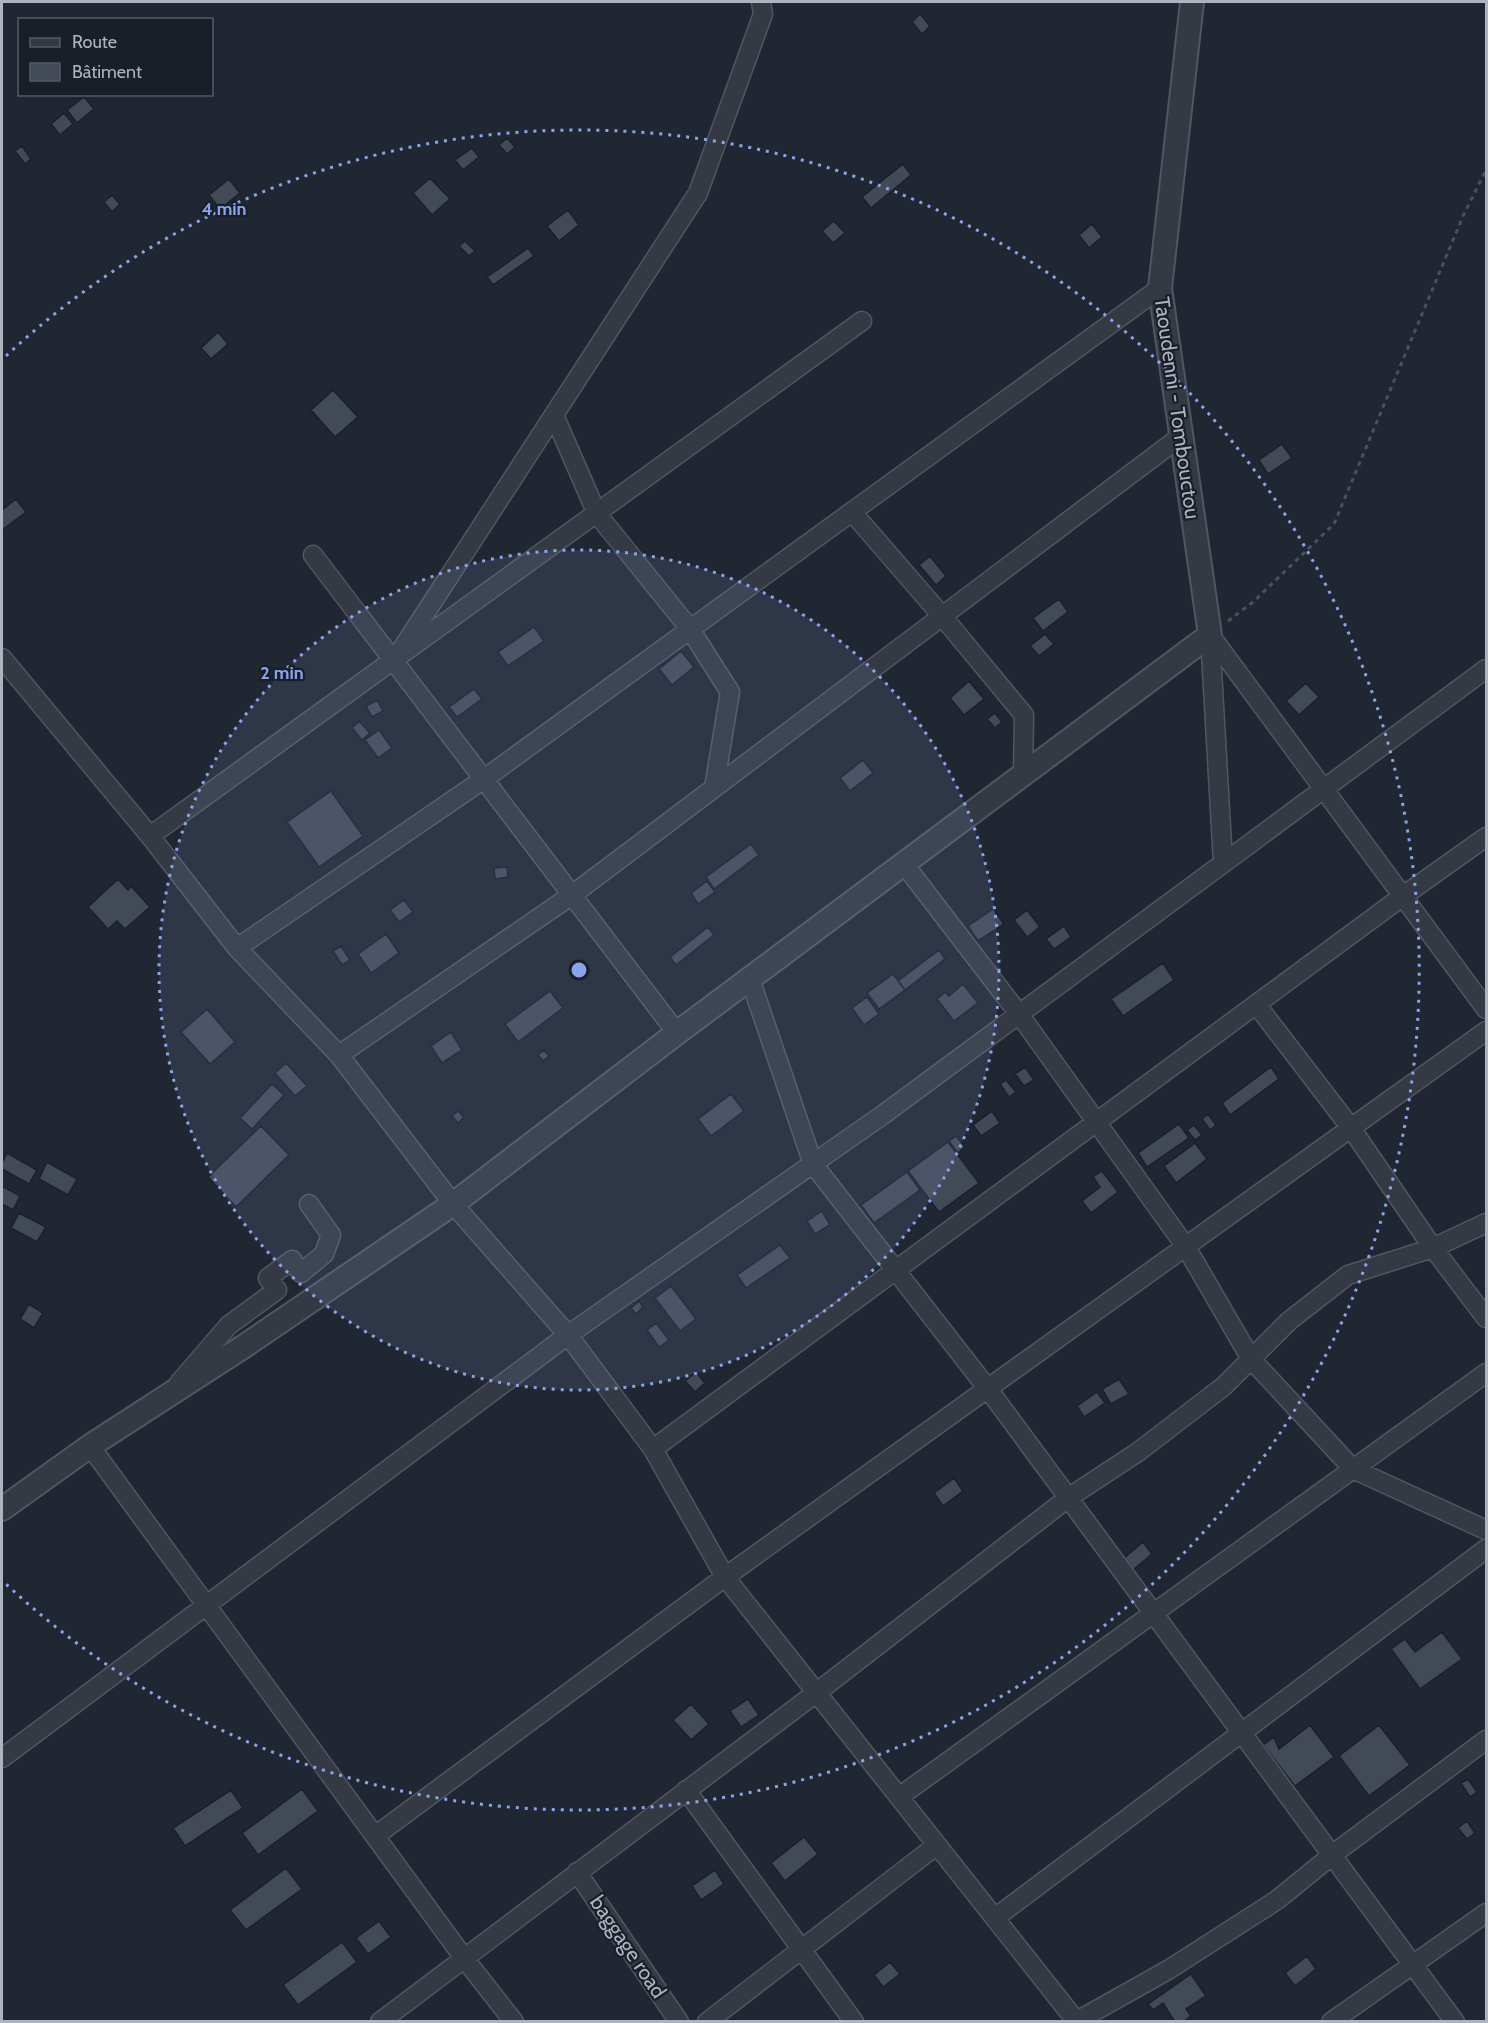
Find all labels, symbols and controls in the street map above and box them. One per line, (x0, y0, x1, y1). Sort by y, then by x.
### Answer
legend (18, 18, 213, 96)
text: Route (72, 31, 117, 53)
text: Bâtiment (72, 61, 142, 83)
text: 4 min (201, 198, 247, 220)
street label: Taoudenni - Tombouctou (1150, 295, 1205, 521)
text: 2 min (260, 662, 304, 684)
centre of rings (569, 960, 589, 980)
street label: baggage road (585, 1891, 672, 2003)

